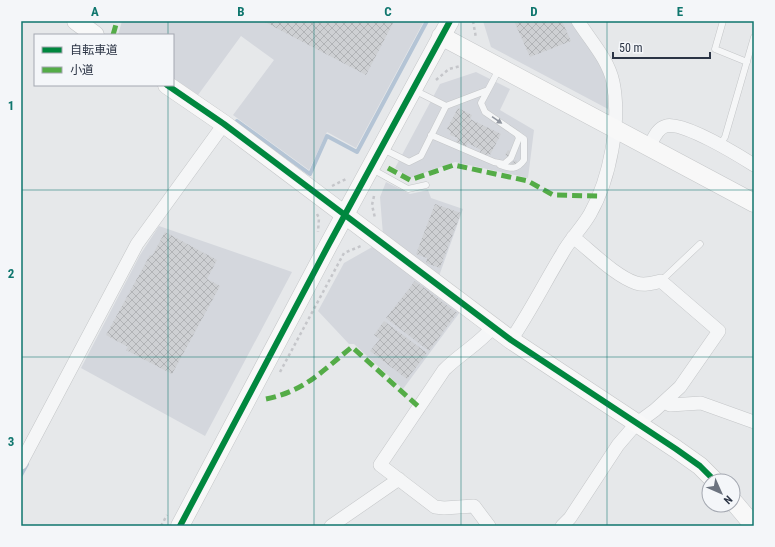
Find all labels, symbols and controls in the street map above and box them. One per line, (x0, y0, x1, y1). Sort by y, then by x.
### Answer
text: A (91, 4, 99, 19)
text: B (237, 4, 245, 19)
text: C (384, 4, 392, 19)
text: D (530, 4, 538, 19)
text: E (677, 4, 684, 19)
legend (34, 34, 174, 86)
scale bar (613, 34, 710, 60)
text: 50 m (619, 41, 643, 55)
text: 自転車道 (70, 43, 118, 57)
text: 小道 (70, 63, 94, 77)
text: 1 (8, 98, 14, 113)
one-way arrow (492, 116, 502, 124)
text: 2 (8, 266, 15, 281)
text: 3 (8, 434, 14, 449)
north arrow (701, 473, 741, 513)
text: N (721, 493, 735, 507)

